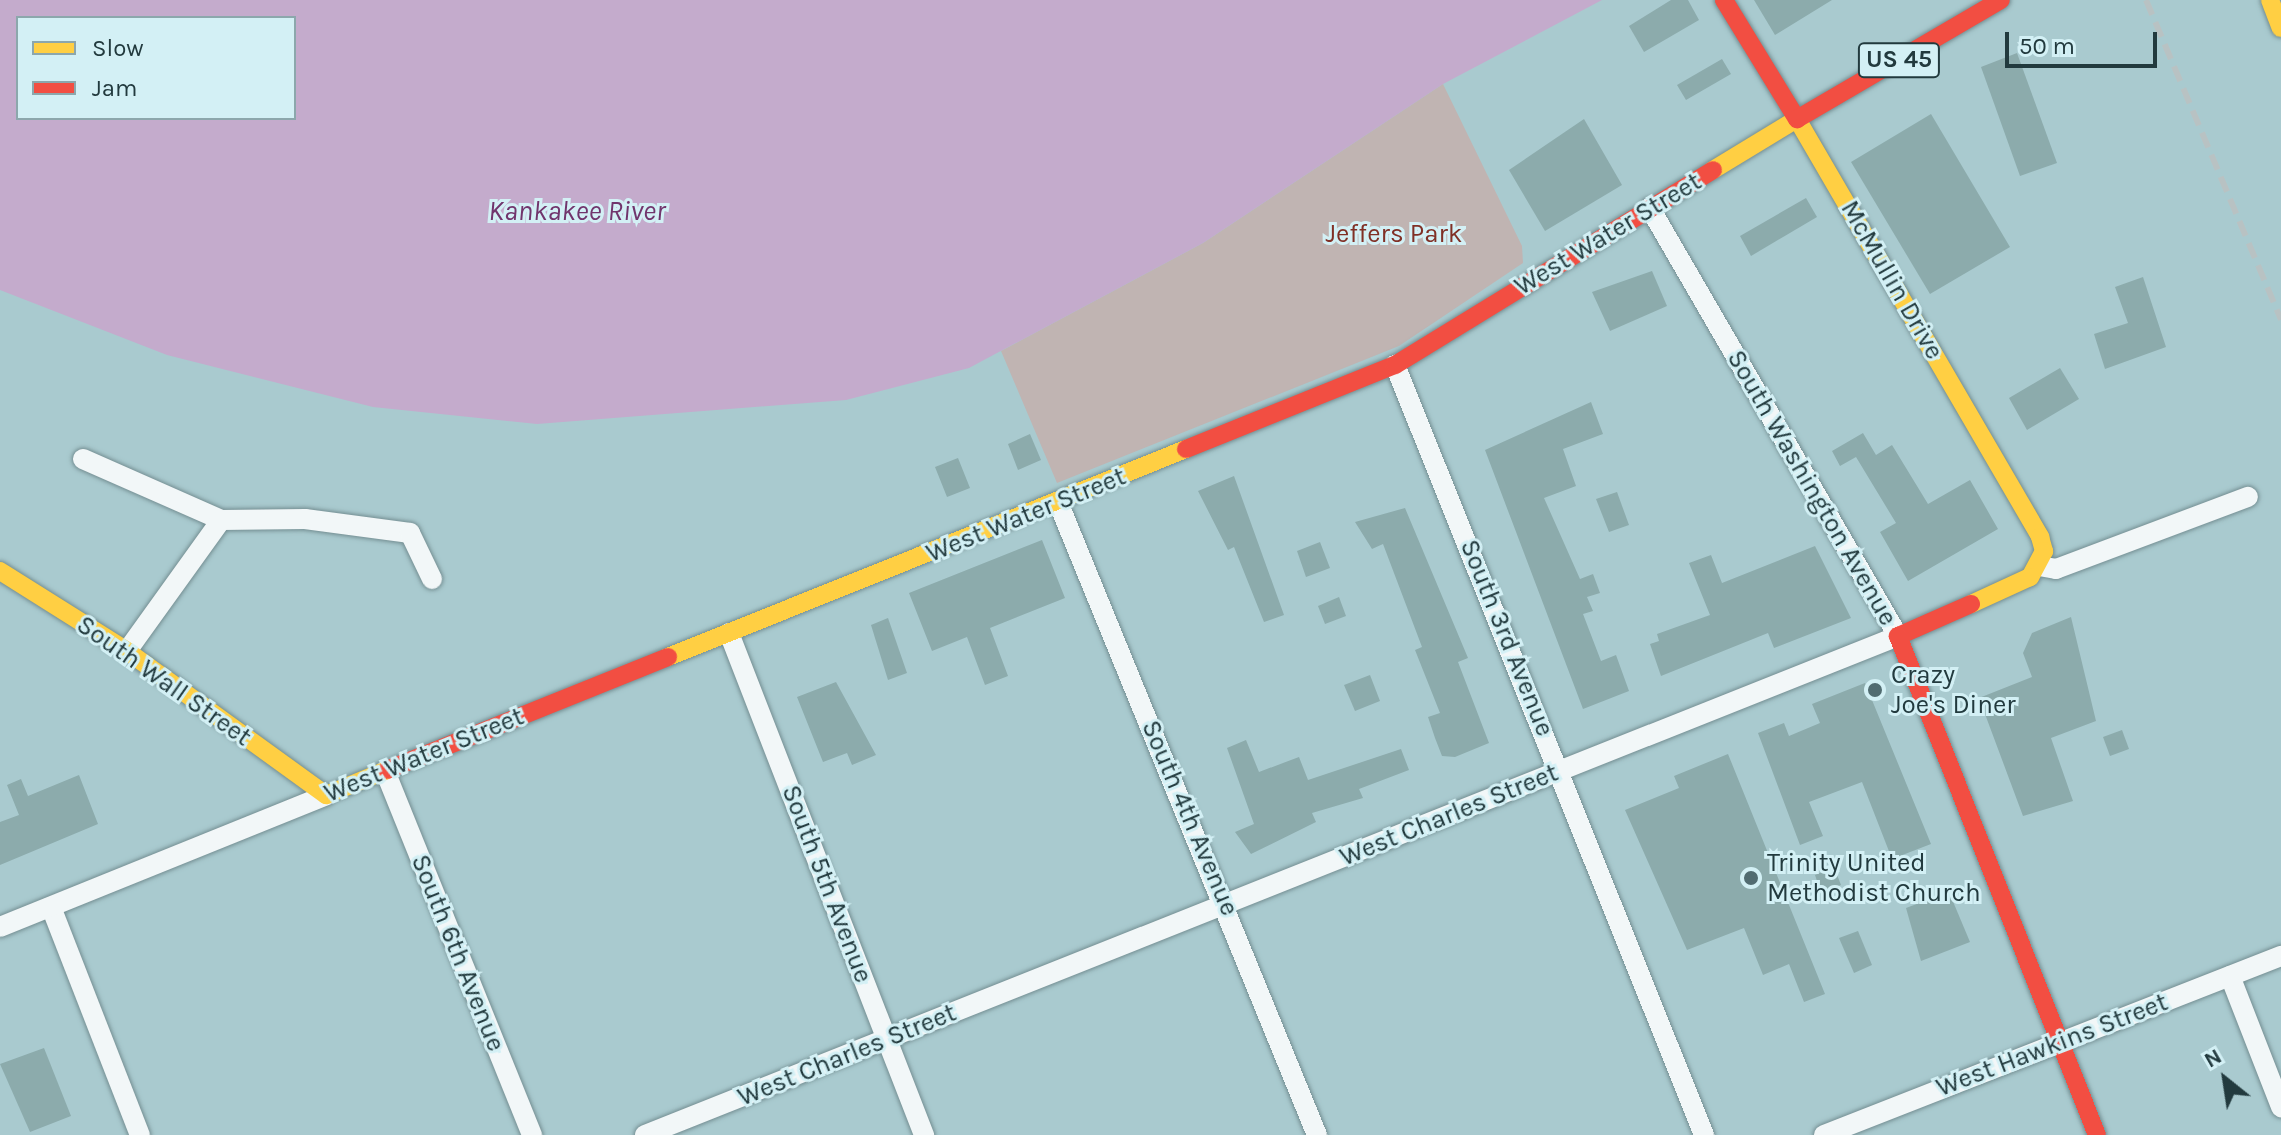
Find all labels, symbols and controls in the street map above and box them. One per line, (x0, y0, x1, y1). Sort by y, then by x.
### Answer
legend (16, 16, 296, 120)
scale bar (2009, 16, 2161, 66)
text: 50 m (2019, 32, 2075, 60)
text: Slow (92, 34, 144, 62)
road number: US 45 (1857, 40, 1941, 80)
text: Jam (92, 74, 137, 102)
street label: West Water Street (1509, 166, 1707, 302)
water label: Kankakee River (488, 194, 666, 228)
street label: McMullin Drive (1834, 195, 1950, 365)
park label: Jeffers Park (1326, 218, 1462, 250)
street label: South Washington Avenue (1720, 345, 1904, 631)
street label: West Water Street (922, 461, 1130, 569)
street label: South 3rd Avenue (1453, 535, 1561, 741)
street label: South Wall Street (71, 609, 257, 753)
place label: Crazy Joe's Diner (1891, 659, 2016, 720)
marker: Crazy Joe's Diner (1866, 681, 1884, 699)
street label: West Water Street (320, 701, 528, 809)
street label: South 4th Avenue (1135, 716, 1245, 920)
street label: West Charles Street (1335, 757, 1563, 873)
street label: South 5th Avenue (775, 781, 879, 987)
place label: Trinity United Methodist Church (1767, 847, 1981, 908)
street label: South 6th Avenue (404, 850, 512, 1056)
marker: Trinity United Methodist Church (1742, 869, 1760, 887)
street label: West Hawkins Street (1932, 986, 2172, 1104)
street label: West Charles Street (733, 997, 961, 1113)
north arrow (2185, 1039, 2265, 1119)
text: N (2200, 1043, 2226, 1073)

